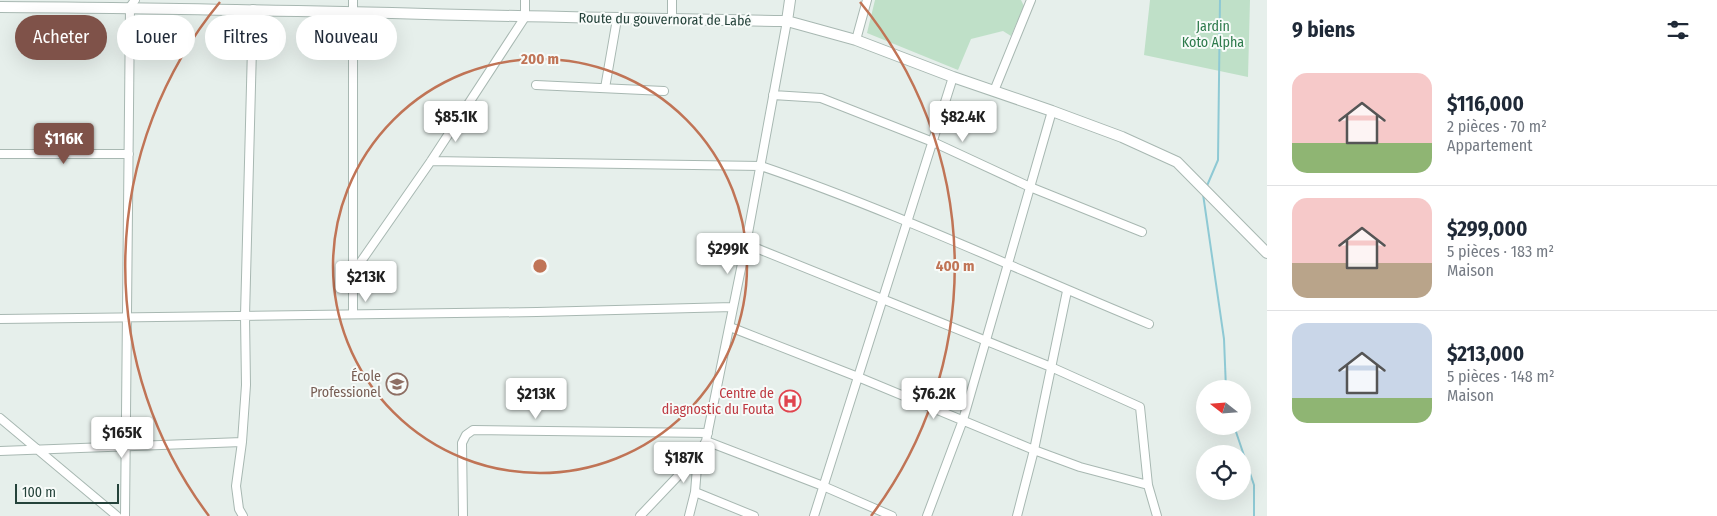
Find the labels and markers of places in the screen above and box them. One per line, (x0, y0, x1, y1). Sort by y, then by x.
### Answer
pin: $85.1K (415, 100, 497, 143)
pin: $82.4K (922, 100, 1004, 143)
pin: $116K (29, 122, 99, 165)
pin: $299K (693, 232, 763, 275)
centre of rings (531, 257, 549, 275)
pin: $213K (331, 260, 401, 303)
place label: École Professionel (310, 367, 381, 401)
school or university icon: École Professionel (385, 372, 409, 396)
pin: $213K (501, 378, 571, 420)
pin: $76.2K (893, 378, 975, 420)
place label: Centre de diagnostic du Fouta (662, 385, 774, 418)
hospital icon: Centre de diagnostic du Fouta (778, 389, 802, 413)
pin: $165K (87, 416, 157, 459)
pin: $187K (649, 442, 719, 484)

